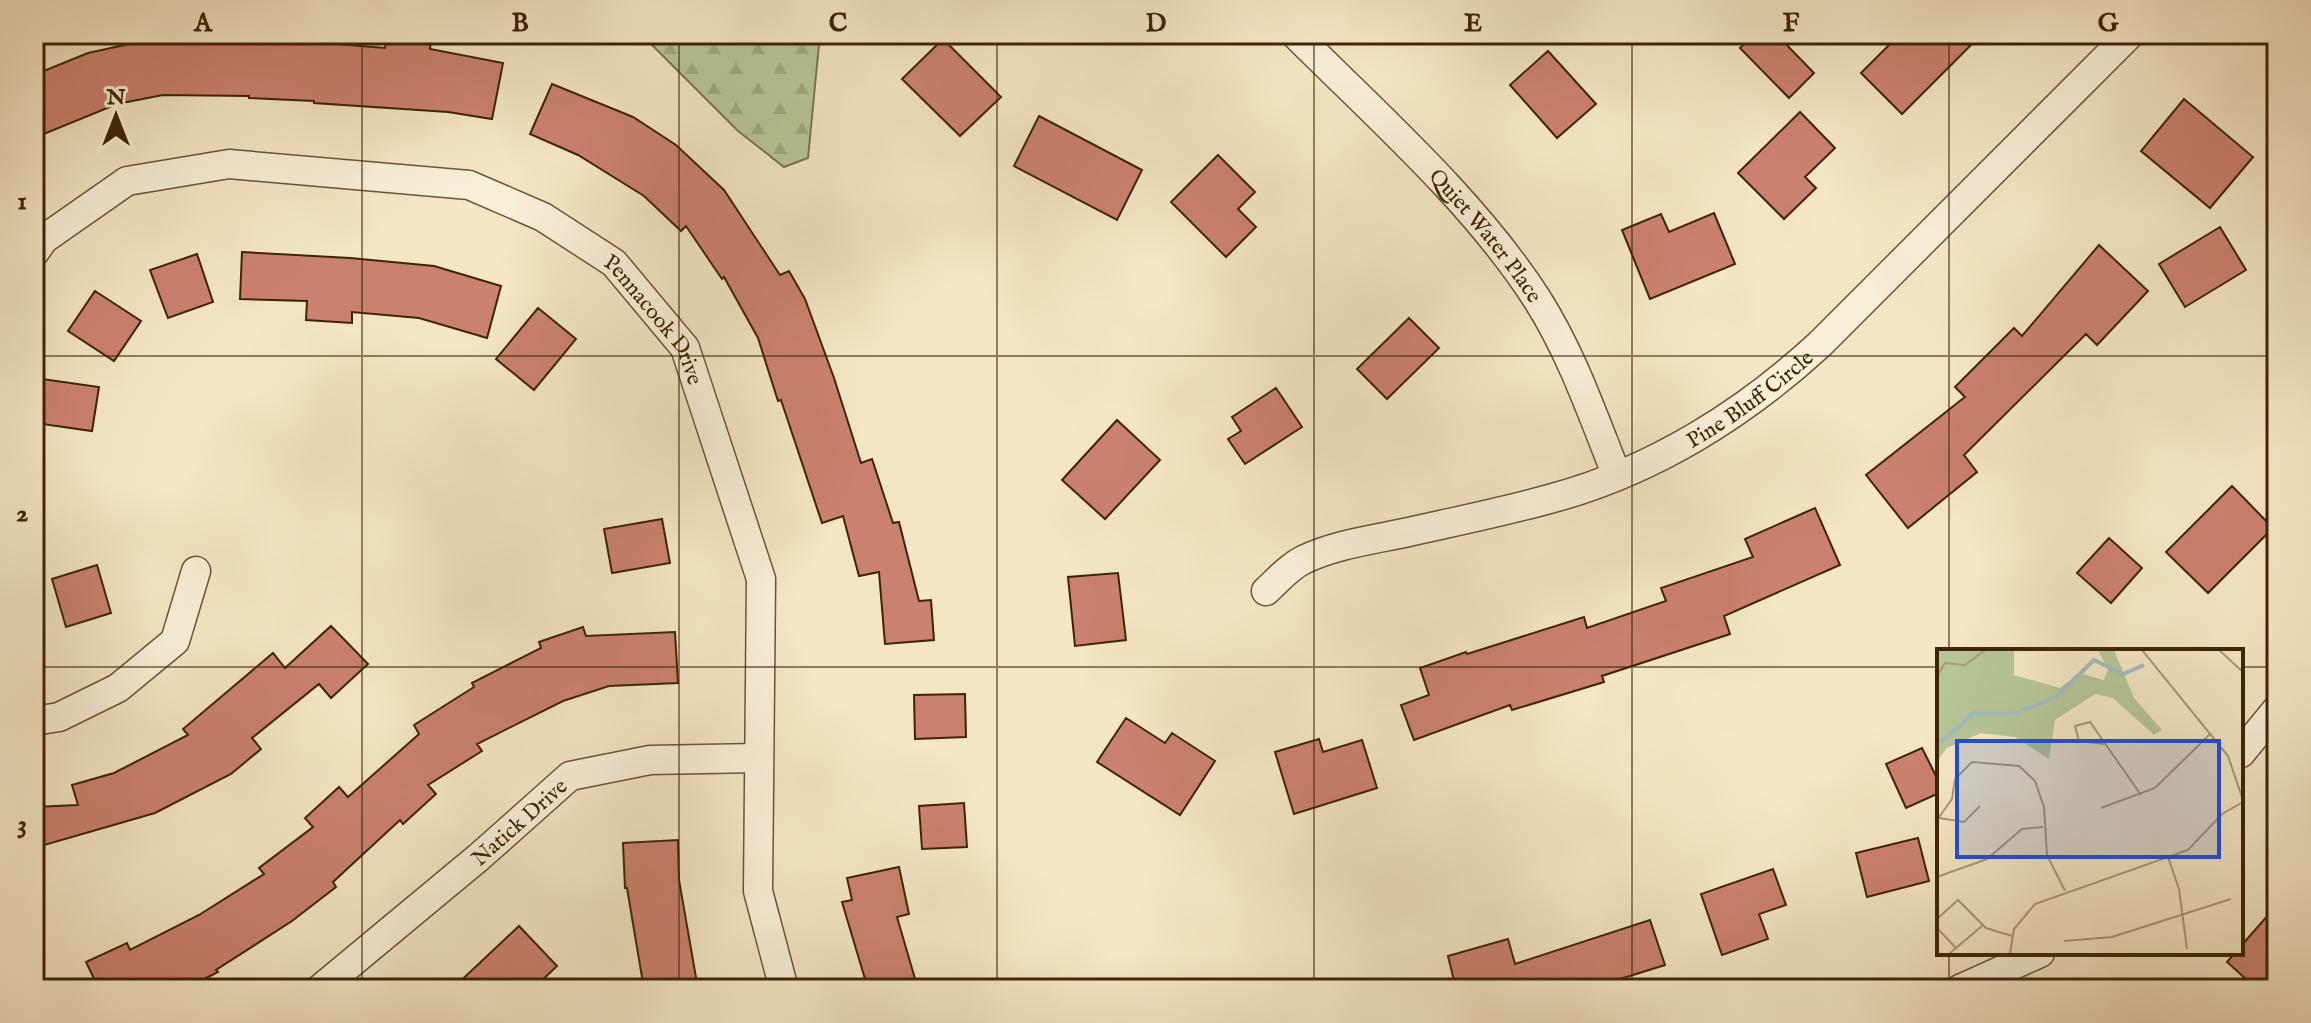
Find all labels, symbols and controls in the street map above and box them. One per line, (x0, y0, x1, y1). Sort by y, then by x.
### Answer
text: A (193, 7, 213, 40)
text: B (511, 7, 529, 40)
text: C (829, 7, 848, 40)
text: D (1146, 7, 1167, 40)
text: E (1464, 7, 1482, 40)
text: F (1783, 7, 1800, 40)
text: G (2098, 7, 2119, 40)
north arrow (76, 76, 156, 156)
text: N (105, 84, 126, 112)
street label: Quiet Water Place (1422, 163, 1548, 309)
text: 1 (17, 185, 27, 218)
street label: Pennacook Drive (598, 248, 708, 389)
street label: Pine Bluff Circle (1682, 345, 1820, 455)
text: 2 (16, 497, 28, 530)
inset map (1937, 649, 2243, 955)
street label: Natick Drive (467, 773, 574, 873)
text: 3 (17, 808, 27, 841)

